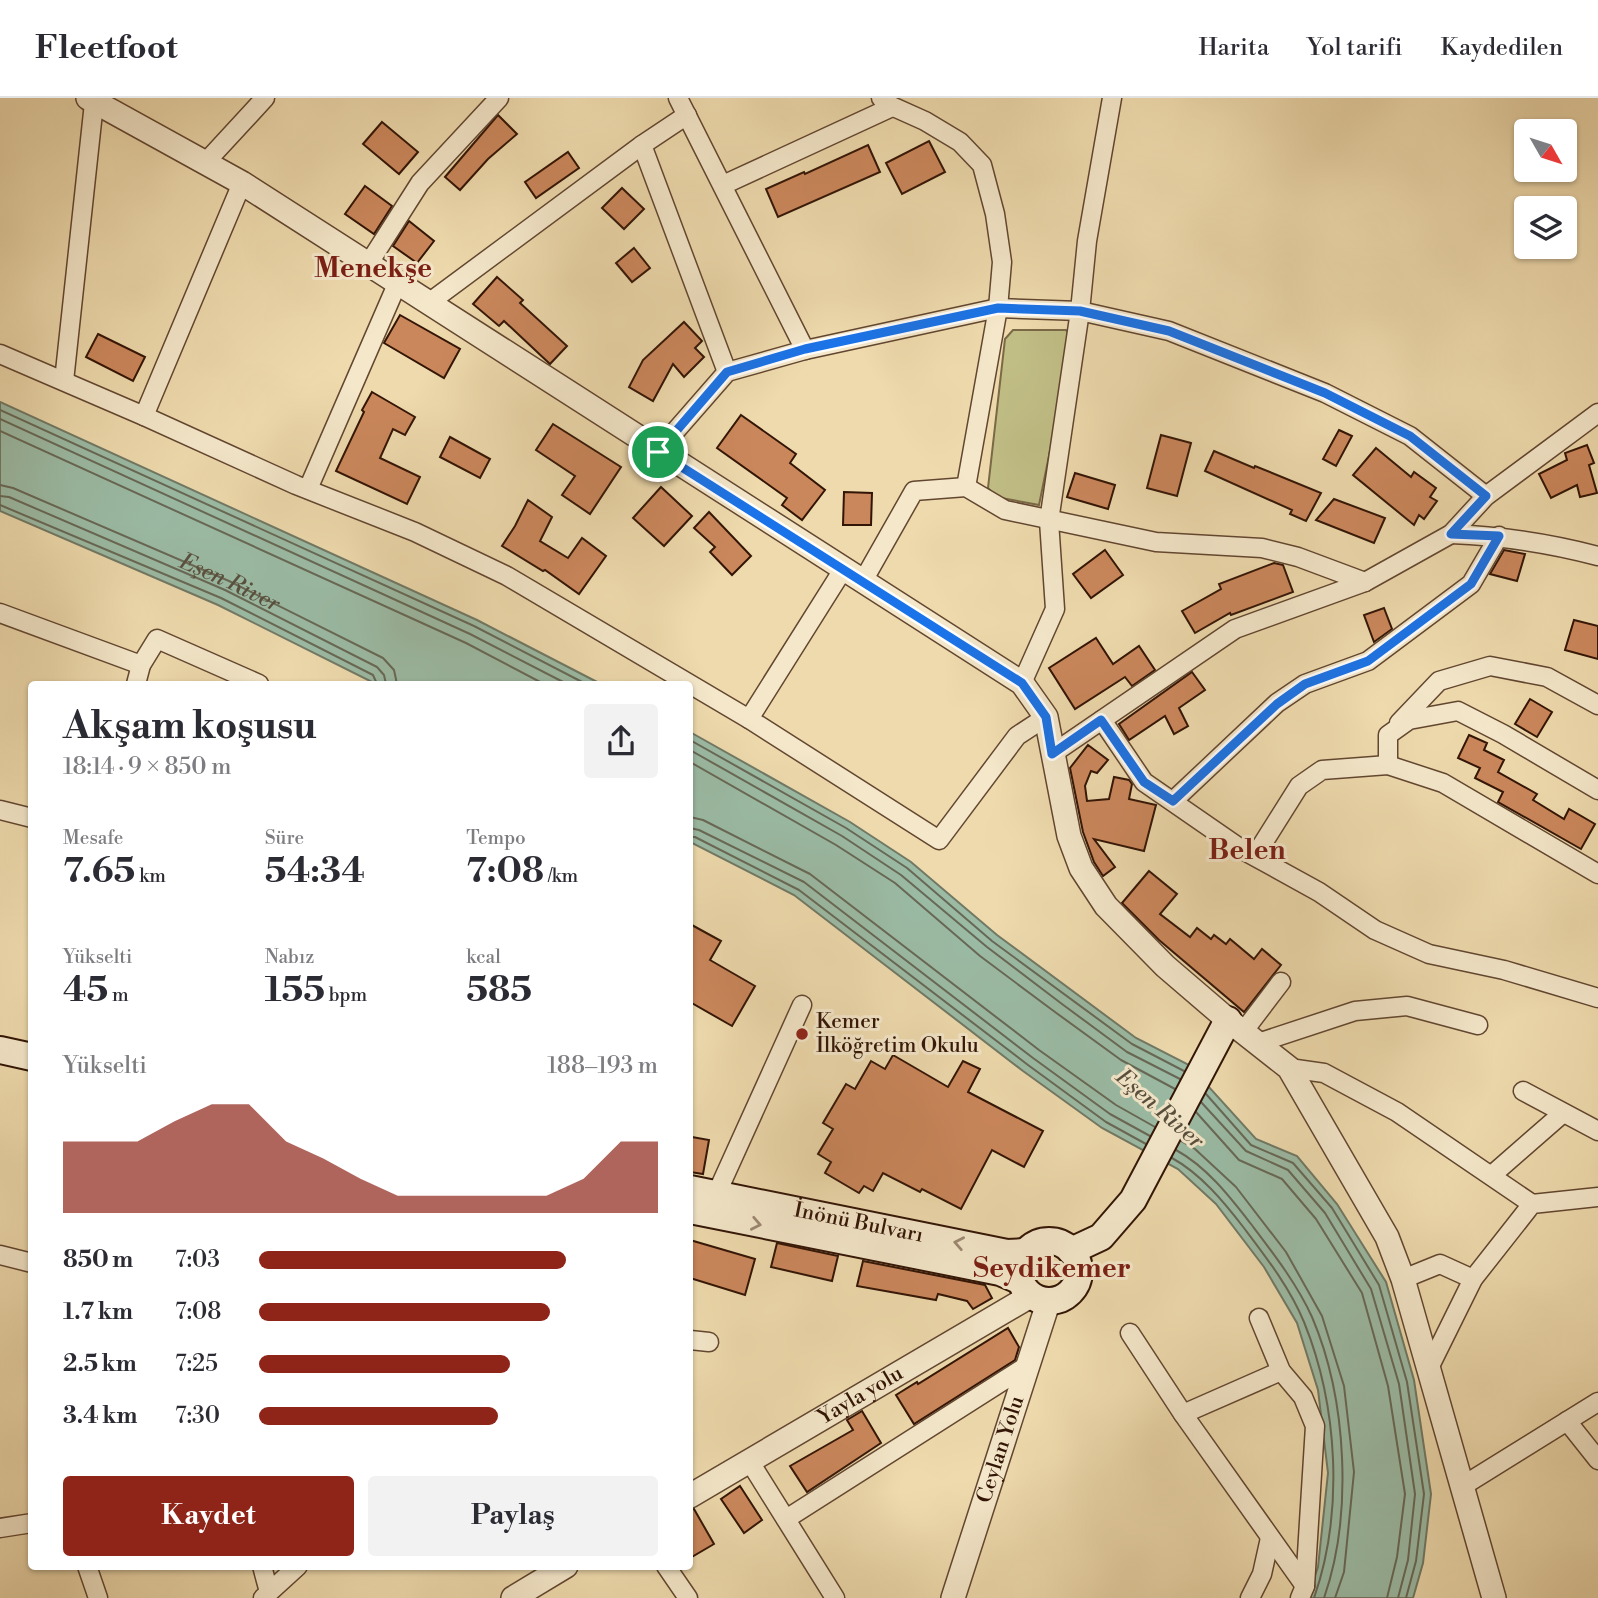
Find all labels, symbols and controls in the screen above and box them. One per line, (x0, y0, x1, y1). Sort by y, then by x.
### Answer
text: Fleetfoot (35, 28, 178, 69)
text: Harita (1198, 33, 1269, 63)
text: Yol tarifi (1307, 33, 1402, 63)
text: Kaydedilen (1440, 33, 1563, 63)
north arrow (1514, 119, 1577, 182)
map controls (1514, 119, 1577, 259)
button: layers (1514, 196, 1577, 259)
district label: Menekşe (314, 251, 432, 286)
pin (628, 422, 688, 482)
icon: arrive (639, 433, 677, 471)
water label: Eşen River (175, 547, 286, 619)
text: Akşam koşusu (63, 703, 317, 750)
button: share (584, 704, 658, 778)
text: 18:14 · 9 × 850 m (63, 753, 231, 781)
text: Mesafe (63, 826, 123, 850)
text: Süre (265, 826, 304, 850)
text: Tempo (466, 826, 526, 850)
district label: Belen (1208, 833, 1286, 868)
text: 7.65 (63, 850, 135, 893)
text: 54:34 (265, 850, 365, 893)
text: 7:08 (466, 850, 544, 893)
text: km (135, 864, 166, 888)
text: /km (544, 864, 578, 888)
text: Yükselti (63, 945, 132, 969)
text: Nabız (265, 945, 314, 969)
text: kcal (466, 945, 501, 969)
text: 45 (63, 969, 108, 1012)
text: 155 (265, 969, 325, 1012)
text: 585 (466, 969, 532, 1012)
text: m (108, 983, 129, 1007)
text: bpm (325, 983, 367, 1007)
place label: Kemer İlköğretim Okulu (816, 1009, 979, 1059)
marker: Kemer İlköğretim Okulu (794, 1026, 810, 1042)
text: Yükselti (63, 1052, 147, 1080)
text: 188–193 m (547, 1052, 658, 1080)
water label: Eşen River (1109, 1063, 1211, 1156)
street label: İnönü Bulvarı (792, 1195, 926, 1249)
one-way arrow (750, 1215, 762, 1230)
one-way arrow (953, 1237, 965, 1252)
text: 850 m (63, 1246, 133, 1274)
text: 7:03 (175, 1246, 220, 1274)
district label: Seydikemer (973, 1251, 1131, 1286)
text: 1.7 km (63, 1298, 133, 1326)
text: 7:08 (175, 1298, 221, 1326)
text: 2.5 km (63, 1350, 137, 1378)
text: 7:25 (175, 1350, 218, 1378)
street label: Yayla yolu (813, 1361, 908, 1431)
street label: Ceylan Yolu (971, 1393, 1030, 1506)
text: 3.4 km (63, 1402, 137, 1430)
text: 7:30 (175, 1402, 220, 1430)
button: Kaydet (63, 1476, 354, 1556)
button: Paylaş (368, 1476, 658, 1556)

